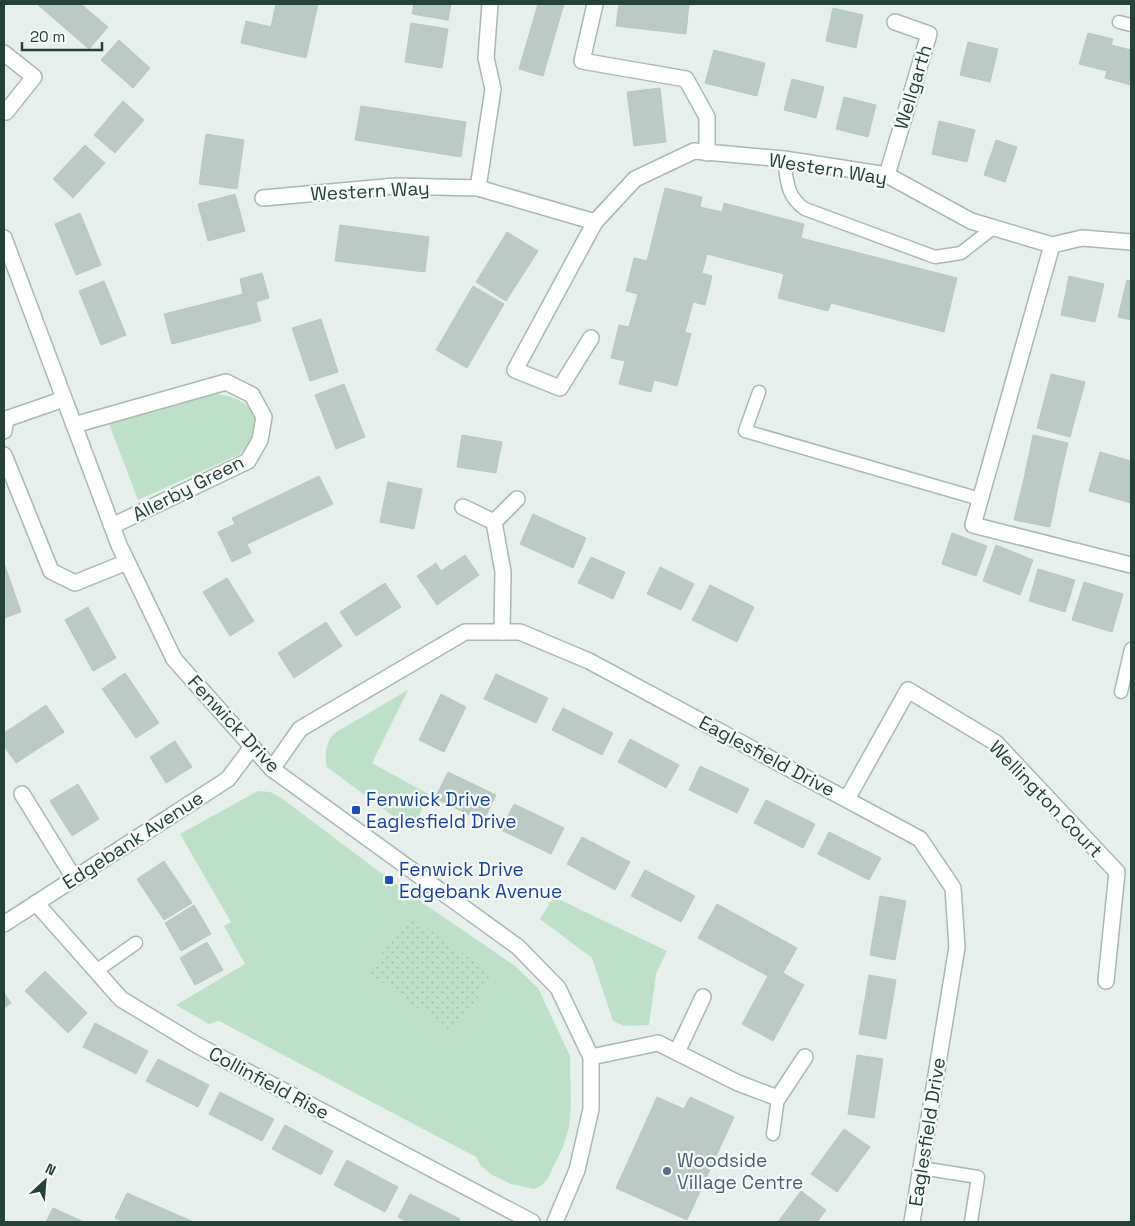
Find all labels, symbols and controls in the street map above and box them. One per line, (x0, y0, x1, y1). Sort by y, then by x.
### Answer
scale bar (22, 20, 102, 52)
text: 20 m (30, 27, 65, 46)
street label: Wellgarth (888, 41, 938, 133)
street label: Western Way (767, 147, 889, 191)
street label: Western Way (310, 175, 430, 207)
street label: Allerby Green (128, 449, 248, 527)
street label: Fenwick Drive (182, 670, 286, 778)
street label: Eaglesfield Drive (695, 710, 839, 802)
street label: Wellington Court (984, 735, 1108, 863)
street label: Edgebank Avenue (58, 785, 208, 895)
place label: Fenwick Drive Eaglesfield Drive (366, 787, 516, 834)
marker: Fenwick Drive Eaglesfield Drive (350, 804, 362, 816)
place label: Fenwick Drive Edgebank Avenue (399, 857, 562, 904)
marker: Fenwick Drive Edgebank Avenue (383, 874, 395, 886)
street label: Collinfield Rise (204, 1041, 334, 1125)
street label: Eaglesfield Drive (903, 1056, 951, 1208)
place label: Woodside Village Centre (677, 1148, 803, 1195)
north arrow (20, 1156, 70, 1206)
text: N (43, 1159, 59, 1179)
marker: Woodside Village Centre (661, 1165, 673, 1177)

